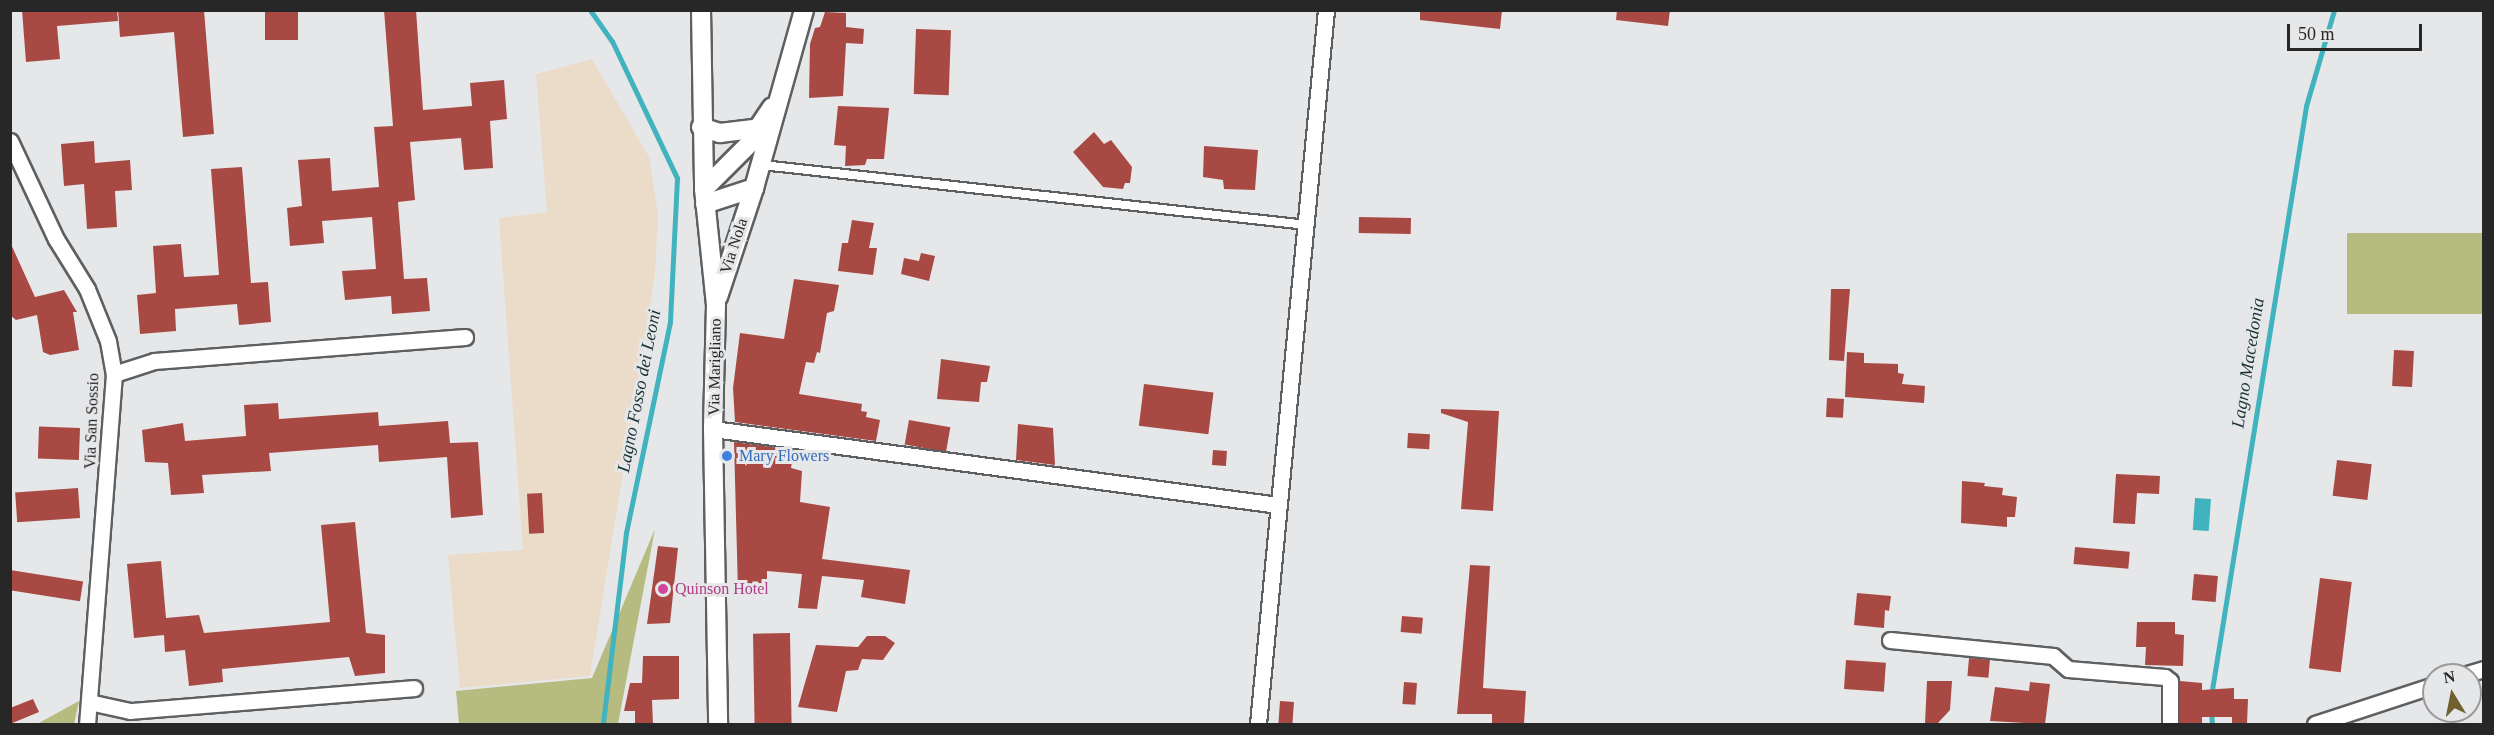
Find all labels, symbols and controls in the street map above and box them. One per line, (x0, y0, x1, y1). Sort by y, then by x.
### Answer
scale bar (2290, 12, 2425, 50)
text: 50 m (2298, 24, 2335, 44)
street label: Via Nola (716, 216, 752, 276)
water label: Lagno Macedonia (2227, 296, 2269, 430)
water label: Lagno Fosso dei Leoni (613, 308, 665, 474)
street label: Via Marigliano (705, 318, 725, 416)
street label: Via San Sossio (81, 373, 103, 469)
place label: Mary Flowers (739, 446, 829, 466)
marker: Mary Flowers (720, 449, 734, 463)
place label: Quinson Hotel (675, 579, 769, 599)
marker: Quinson Hotel (656, 582, 670, 596)
north arrow (2422, 663, 2482, 723)
text: N (2442, 667, 2456, 686)

